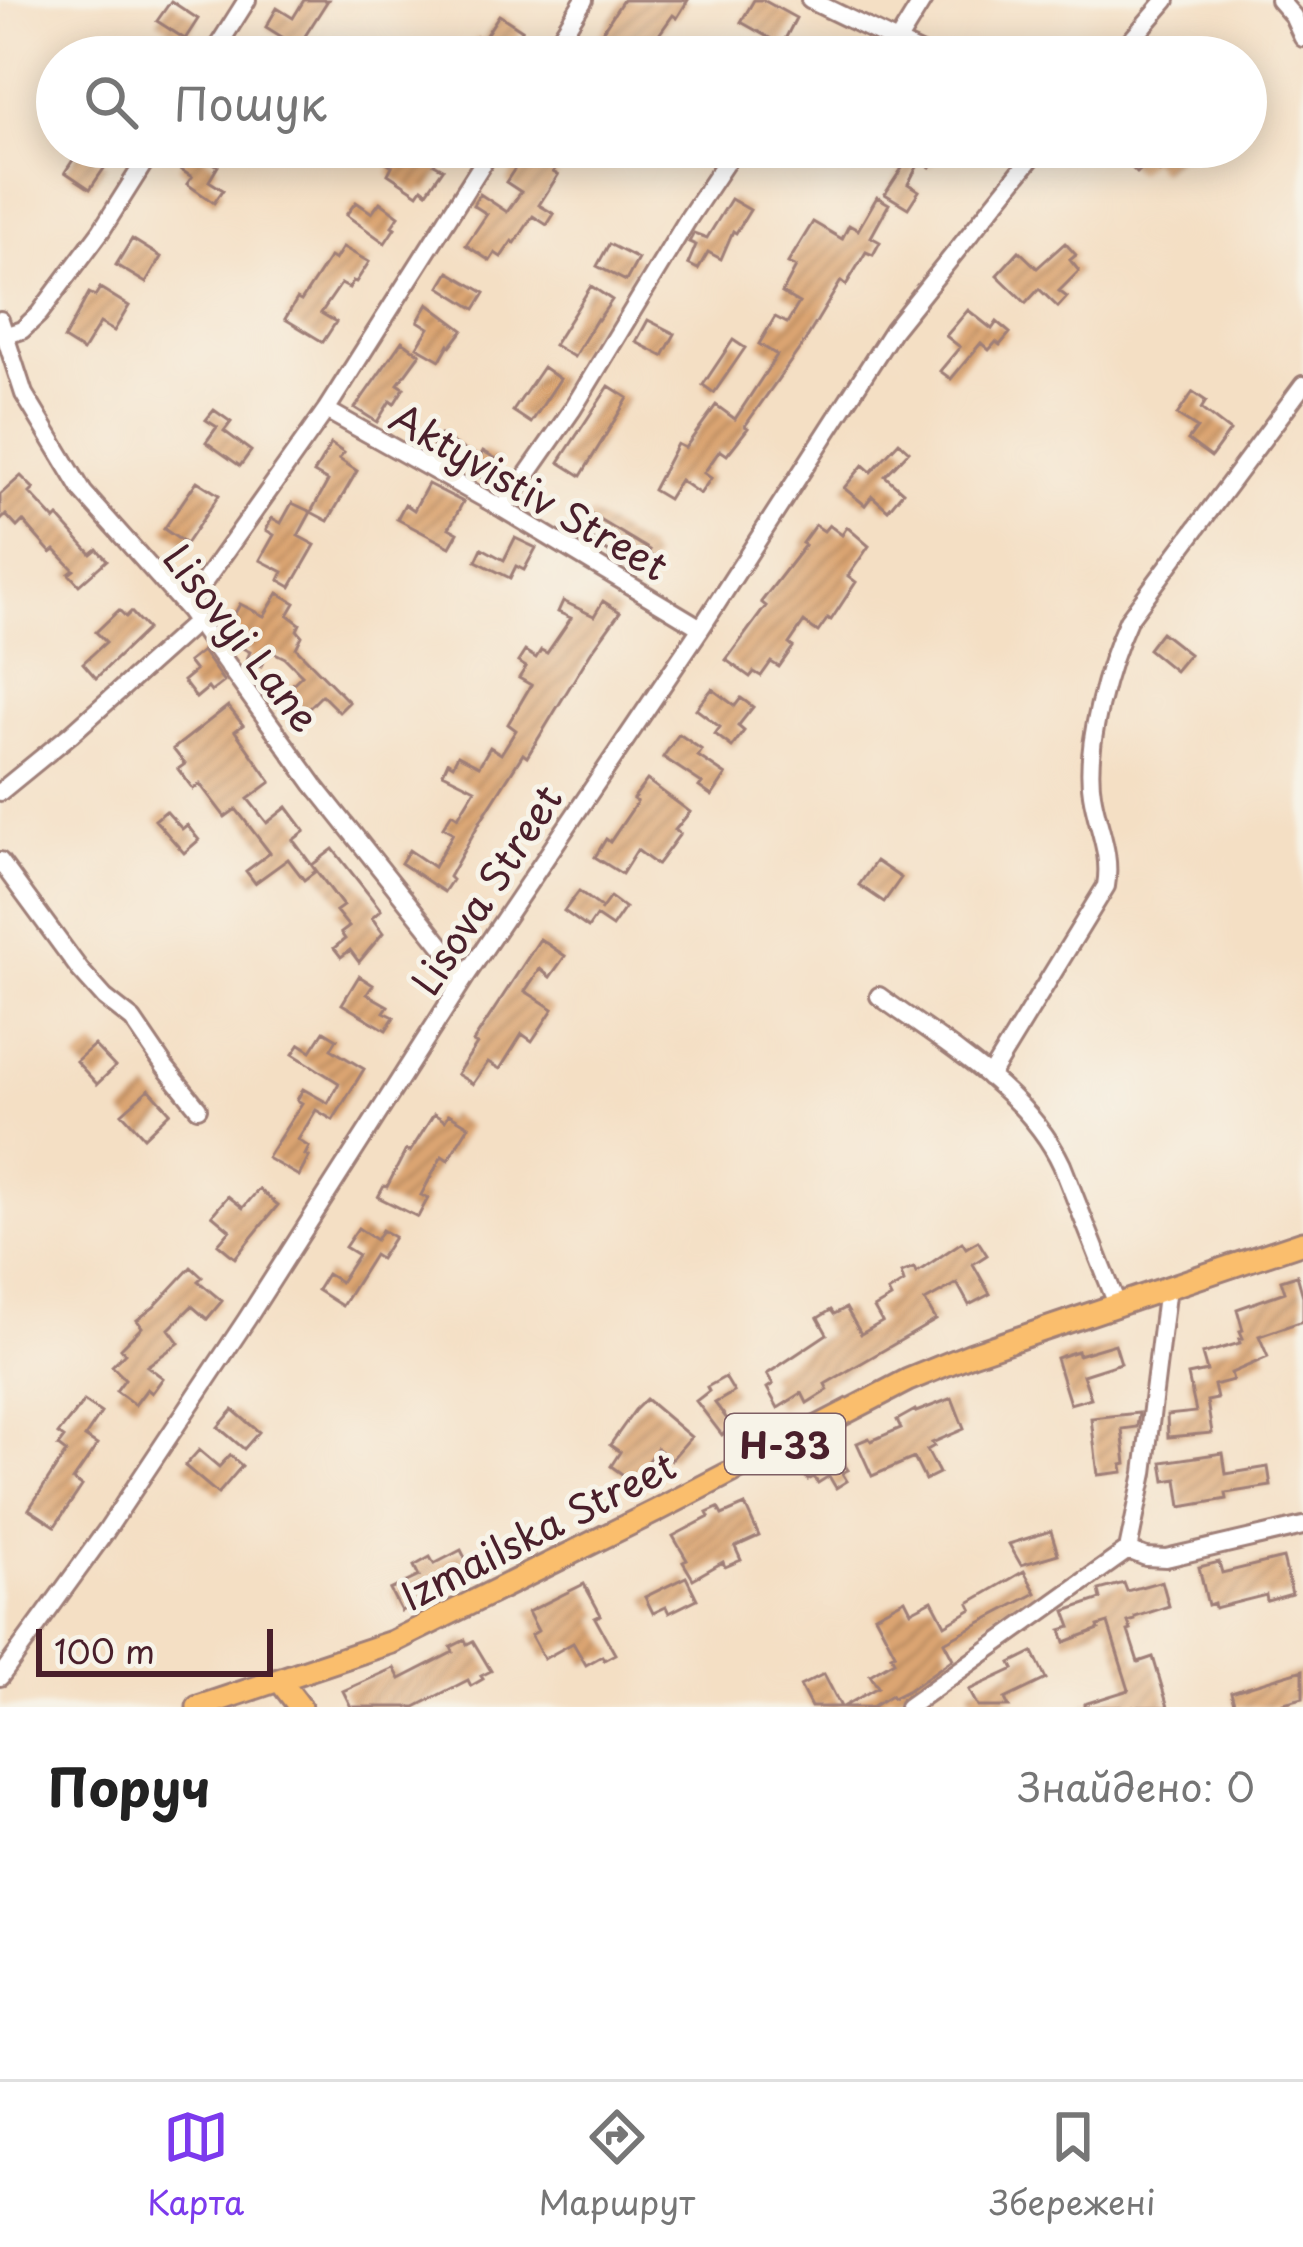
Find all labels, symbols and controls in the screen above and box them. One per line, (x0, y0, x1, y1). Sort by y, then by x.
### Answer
search box (36, 36, 1267, 168)
text: Пошук (174, 68, 327, 136)
icon: search (78, 69, 144, 135)
street label: Aktyvistiv Street (380, 386, 680, 594)
street label: Lisovyi Lane (151, 530, 335, 744)
street label: Lisova Street (395, 772, 575, 1006)
road number: Н-33 (725, 1414, 845, 1474)
street label: Izmailska Street (389, 1434, 685, 1624)
scale bar (36, 1623, 273, 1676)
text: 100 m (54, 1625, 155, 1675)
text: Поруч (48, 1747, 210, 1824)
text: Знайдено: 0 (1018, 1756, 1255, 1815)
tab: Карта (147, 2104, 244, 2226)
tab: Маршрут (539, 2104, 695, 2226)
tab: Збережені (990, 2104, 1156, 2226)

